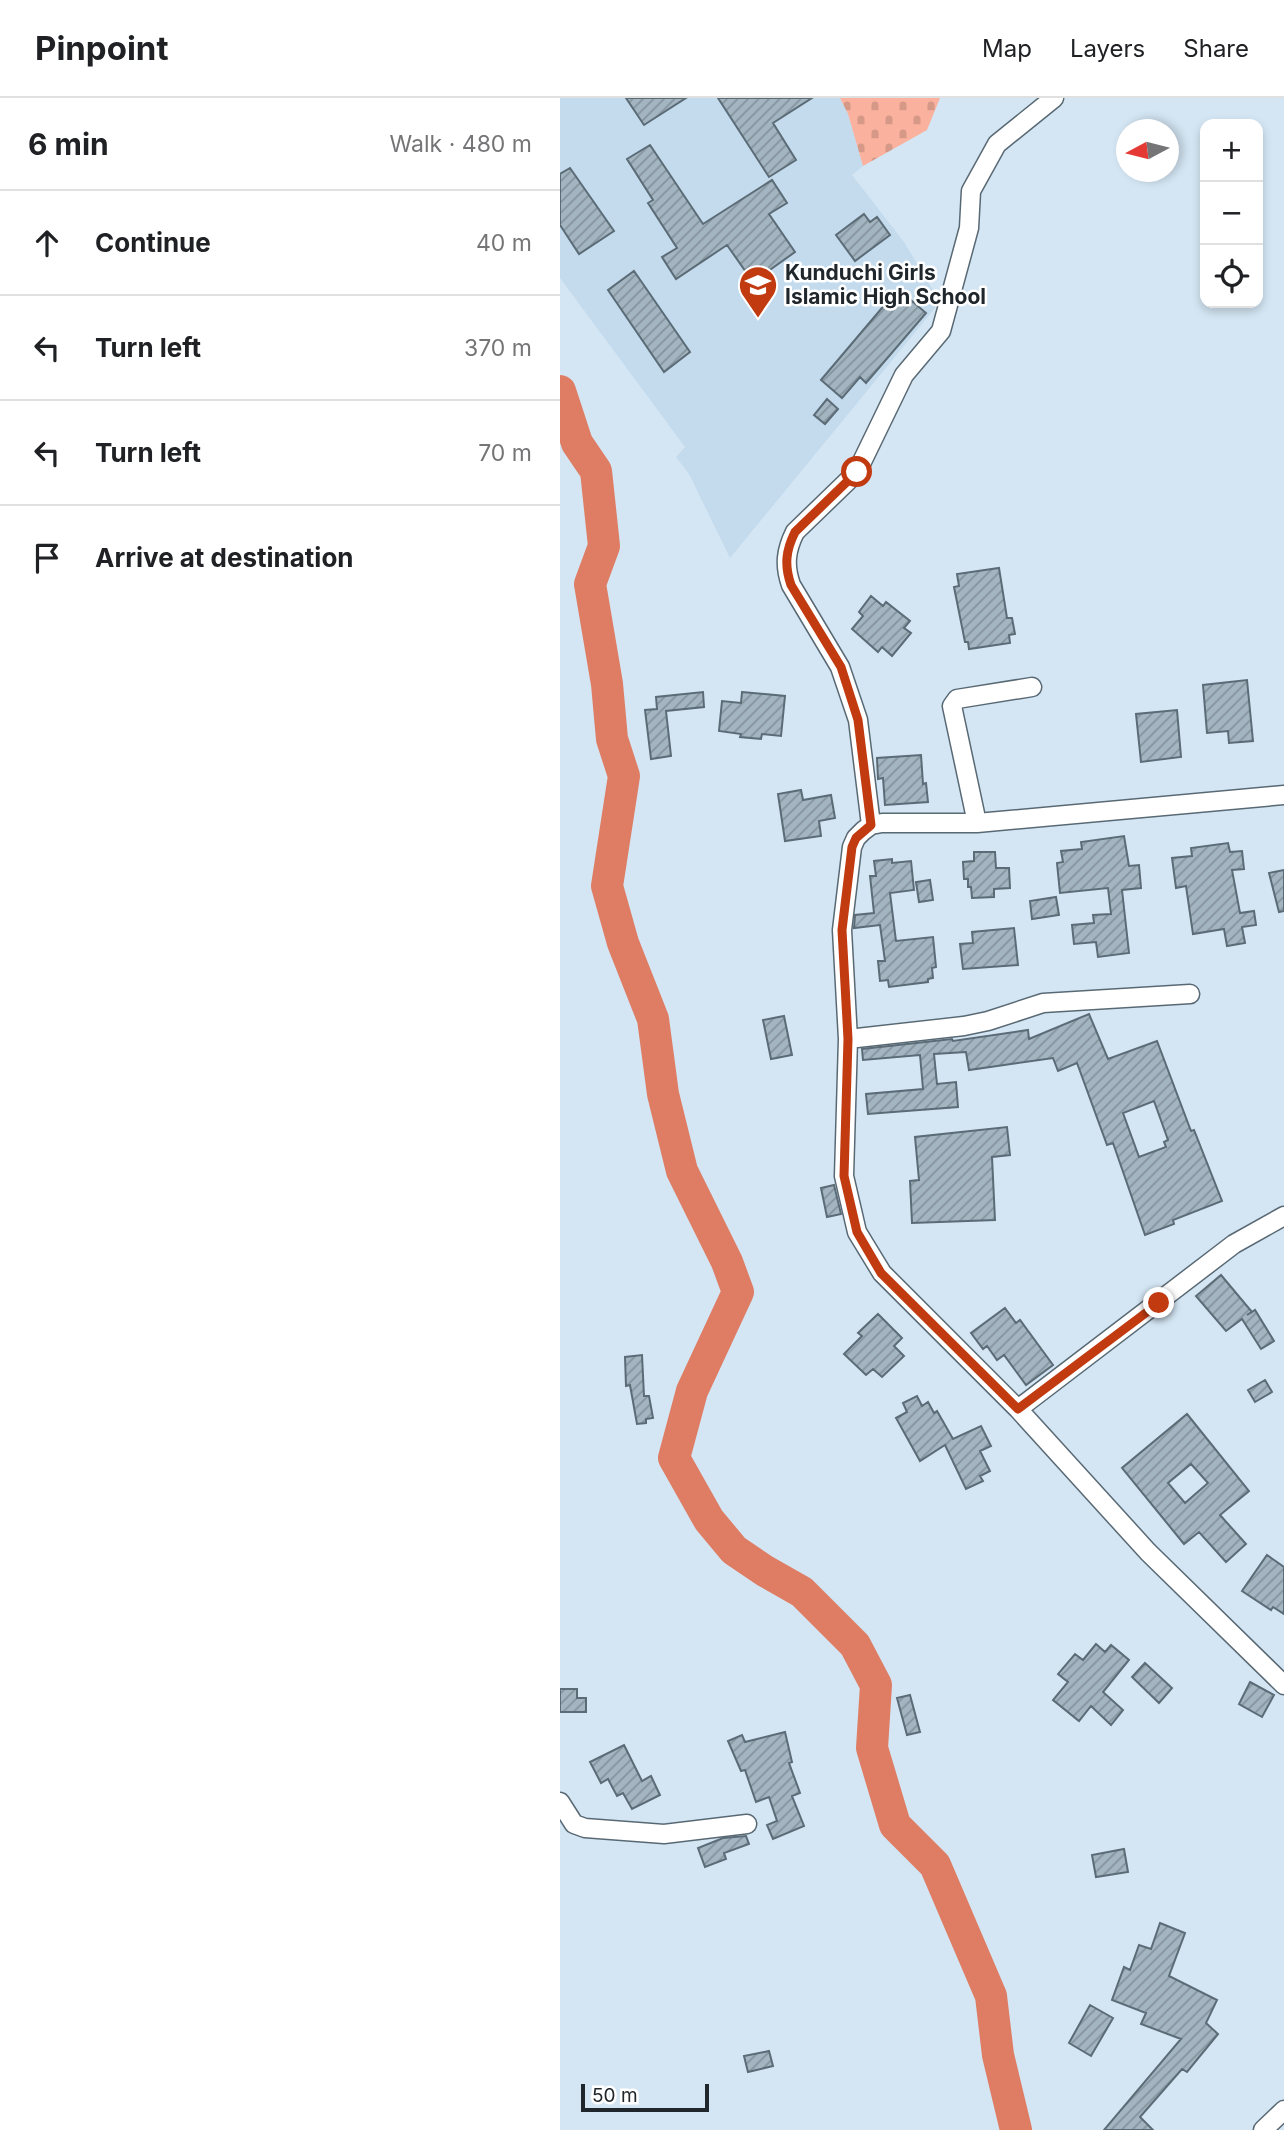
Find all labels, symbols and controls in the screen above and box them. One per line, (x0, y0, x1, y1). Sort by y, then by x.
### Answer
text: Pinpoint (35, 28, 168, 68)
text: Map (982, 34, 1032, 63)
text: Layers (1070, 34, 1145, 63)
text: Share (1183, 34, 1249, 63)
north arrow (1116, 119, 1179, 182)
map controls (1200, 119, 1263, 308)
button: + (1200, 119, 1263, 182)
text: 6 min (28, 126, 109, 162)
text: Walk · 480 m (390, 130, 532, 158)
button: − (1200, 182, 1263, 245)
icon: ahead (28, 224, 66, 262)
text: Continue (95, 227, 211, 258)
text: 40 m (476, 229, 532, 257)
button: locate (1200, 245, 1263, 308)
place label: Kunduchi Girls Islamic High School (785, 260, 986, 309)
school or university icon: Kunduchi Girls Islamic High School (737, 264, 779, 319)
icon: left (28, 329, 66, 367)
text: Turn left (95, 332, 201, 363)
text: 370 m (464, 334, 532, 362)
icon: left (28, 434, 66, 472)
text: Turn left (95, 437, 201, 468)
text: 70 m (478, 439, 532, 467)
route start (841, 456, 872, 487)
icon: arrive (28, 539, 66, 577)
text: Arrive at destination (95, 542, 354, 573)
route end (1143, 1287, 1174, 1318)
scale bar (581, 2081, 709, 2113)
text: 50 m (592, 2084, 638, 2107)

